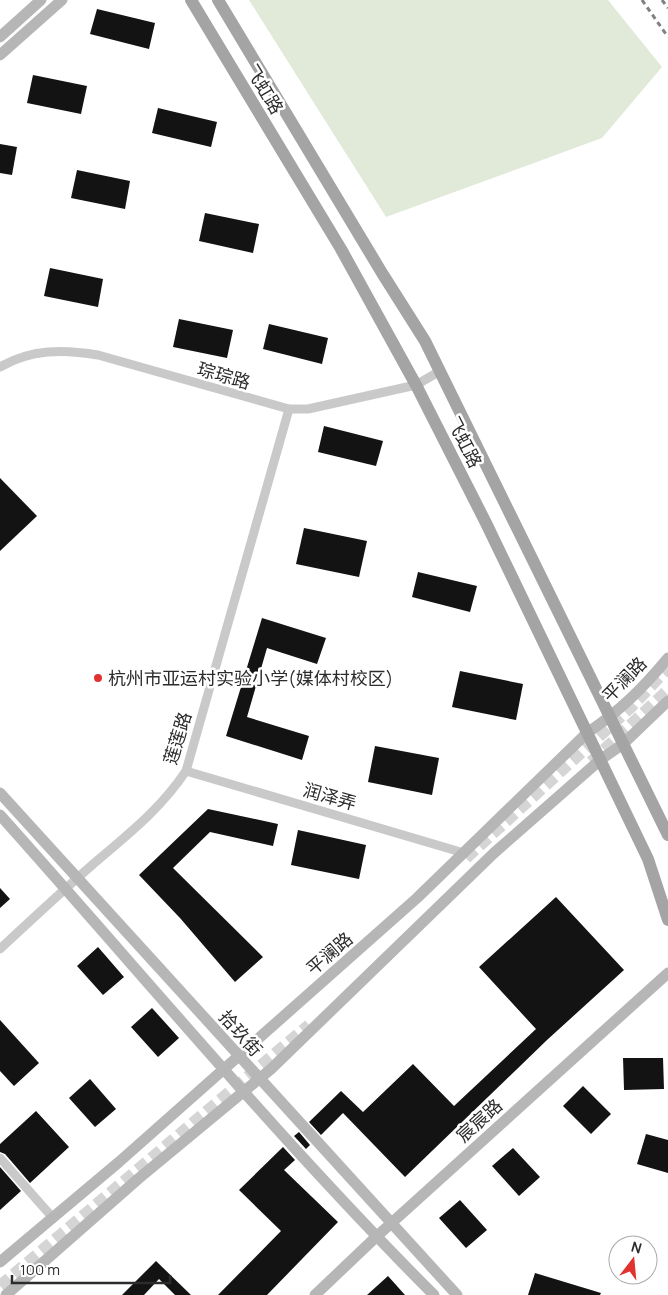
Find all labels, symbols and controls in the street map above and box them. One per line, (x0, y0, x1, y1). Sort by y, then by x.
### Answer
street label: 飞虹路 (241, 60, 289, 118)
street label: 琮琮路 (195, 356, 253, 394)
street label: 飞虹路 (442, 412, 488, 472)
street label: 平澜路 (597, 651, 651, 707)
place label: 杭州市亚运村实验小学(媒体村校区) (108, 666, 393, 690)
marker: 杭州市亚运村实验小学(媒体村校区) (92, 672, 104, 684)
street label: 莲莲路 (158, 709, 196, 767)
street label: 润泽弄 (301, 777, 359, 815)
street label: 平澜路 (301, 926, 357, 980)
street label: 拾玖街 (214, 1005, 268, 1061)
street label: 宸宸路 (451, 1093, 507, 1147)
north arrow (608, 1235, 658, 1285)
text: N (629, 1237, 644, 1258)
scale bar (12, 1252, 170, 1284)
text: 100 m (20, 1259, 60, 1280)

